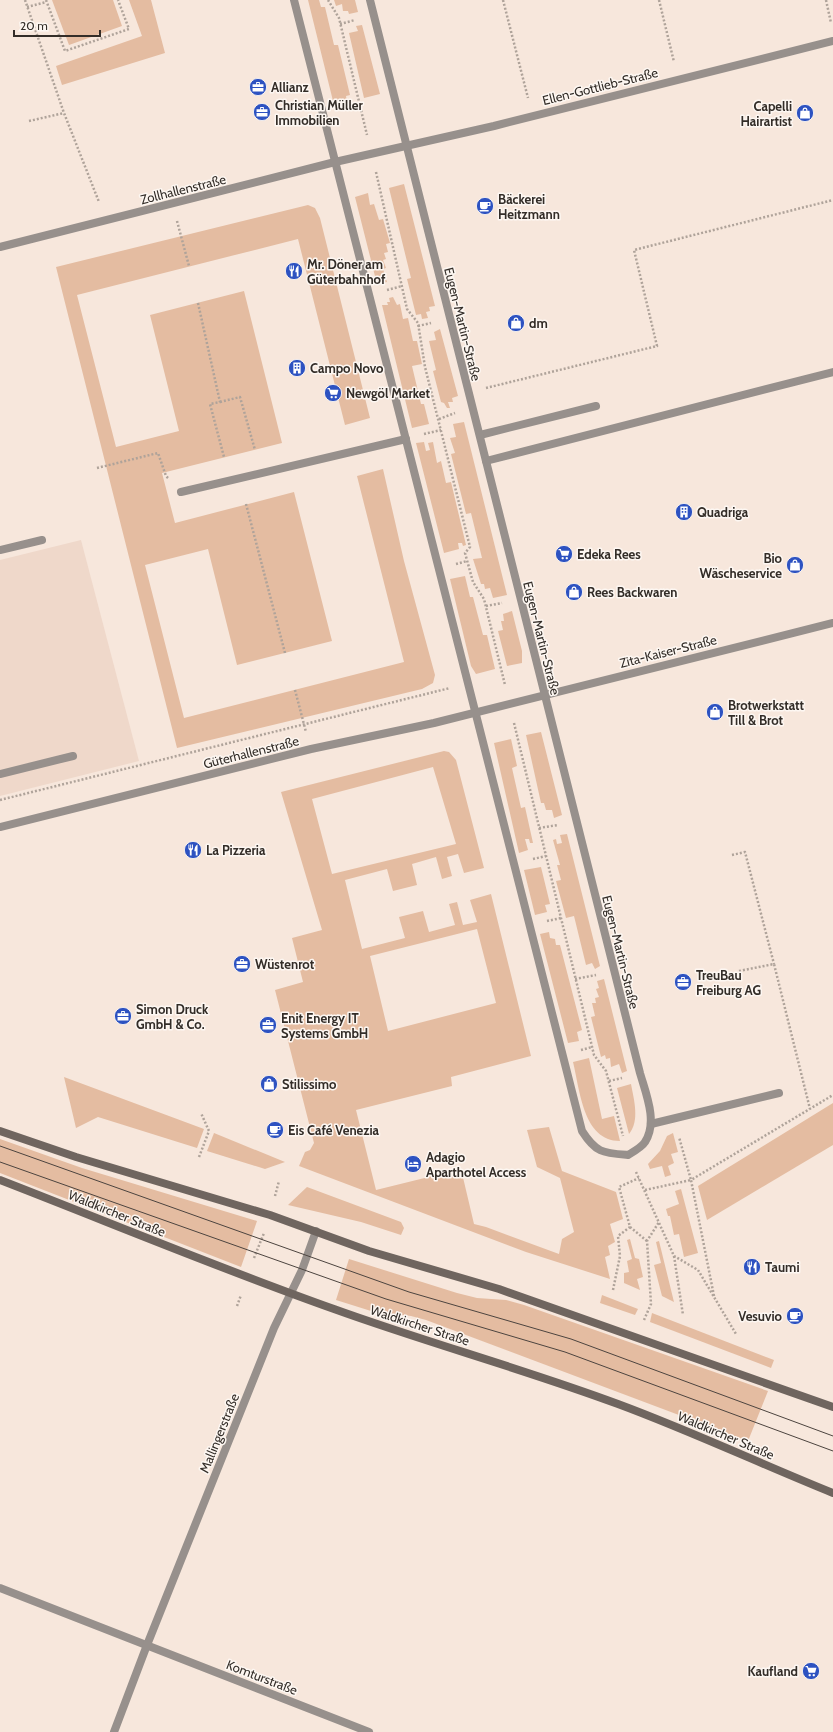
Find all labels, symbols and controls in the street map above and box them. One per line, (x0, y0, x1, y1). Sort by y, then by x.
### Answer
scale bar (14, 12, 100, 38)
text: 20 m (20, 18, 48, 33)
street label: Ellen-Gottlieb-Straße (541, 64, 660, 108)
office icon: Allianz (248, 77, 268, 97)
place label: Allianz (271, 79, 309, 95)
place label: Christian Müller Immobilien (275, 97, 363, 128)
place label: Capelli Hairartist (741, 98, 793, 129)
office icon: Christian Müller Immobilien (252, 102, 272, 122)
shop icon: Capelli Hairartist (795, 103, 815, 123)
street label: Zollhallenstraße (139, 171, 228, 207)
place label: Bäckerei Heitzmann (498, 191, 560, 222)
cafe icon: Bäckerei Heitzmann (475, 196, 495, 216)
place label: Mr. Döner am Güterbahnhof (307, 256, 386, 287)
restaurant icon: Mr. Döner am Güterbahnhof (284, 261, 304, 281)
street label: Eugen-Martin-Straße (441, 266, 485, 383)
shop icon: dm (506, 313, 526, 333)
place label: dm (529, 315, 548, 331)
building icon: Campo Novo (287, 358, 307, 378)
place label: Campo Novo (310, 360, 384, 376)
supermarket icon: Newgöl Market (323, 383, 343, 403)
place label: Newgöl Market (346, 385, 431, 401)
building icon: Quadriga (674, 502, 694, 522)
place label: Quadriga (697, 504, 749, 520)
supermarket icon: Edeka Rees (554, 544, 574, 564)
place label: Edeka Rees (577, 546, 641, 562)
place label: Bio Wäscheservice (700, 550, 783, 581)
shop icon: Bio Wäscheservice (785, 555, 805, 575)
street label: Eugen-Martin-Straße (520, 580, 564, 697)
shop icon: Rees Backwaren (564, 582, 584, 602)
place label: Rees Backwaren (587, 584, 677, 600)
street label: Zita-Kaiser-Straße (618, 631, 719, 671)
place label: Brotwerkstatt Till & Brot (728, 697, 805, 728)
shop icon: Brotwerkstatt Till & Brot (705, 702, 725, 722)
street label: Güterhallenstraße (202, 732, 301, 772)
restaurant icon: La Pizzeria (183, 840, 203, 860)
place label: La Pizzeria (206, 842, 266, 858)
street label: Eugen-Martin-Straße (599, 894, 643, 1011)
office icon: Wüstenrot (232, 954, 252, 974)
place label: Wüstenrot (255, 956, 315, 972)
place label: TreuBau Freiburg AG (696, 967, 762, 998)
office icon: TreuBau Freiburg AG (673, 972, 693, 992)
place label: Simon Druck GmbH & Co. (136, 1001, 209, 1032)
office icon: Simon Druck GmbH & Co. (113, 1006, 133, 1026)
place label: Enit Energy IT Systems GmbH (281, 1010, 368, 1041)
office icon: Enit Energy IT Systems GmbH (258, 1015, 278, 1035)
shop icon: Stilissimo (259, 1074, 279, 1094)
place label: Stilissimo (282, 1076, 337, 1092)
cafe icon: Eis Café Venezia (265, 1120, 285, 1140)
place label: Eis Café Venezia (288, 1122, 380, 1138)
place label: Adagio Aparthotel Access (426, 1149, 527, 1180)
hotel icon: Adagio Aparthotel Access (403, 1154, 423, 1174)
street label: Waldkircher Straße (66, 1186, 168, 1240)
restaurant icon: Taumi (742, 1257, 762, 1277)
place label: Taumi (765, 1259, 800, 1275)
street label: Waldkircher Straße (368, 1301, 472, 1349)
cafe icon: Vesuvio (785, 1306, 805, 1326)
place label: Vesuvio (738, 1308, 783, 1324)
street label: Mallingerstraße (196, 1391, 242, 1475)
street label: Waldkircher Straße (675, 1407, 777, 1463)
street label: Komturstraße (224, 1656, 300, 1698)
supermarket icon: Kaufland (801, 1661, 821, 1681)
place label: Kaufland (747, 1663, 798, 1679)

